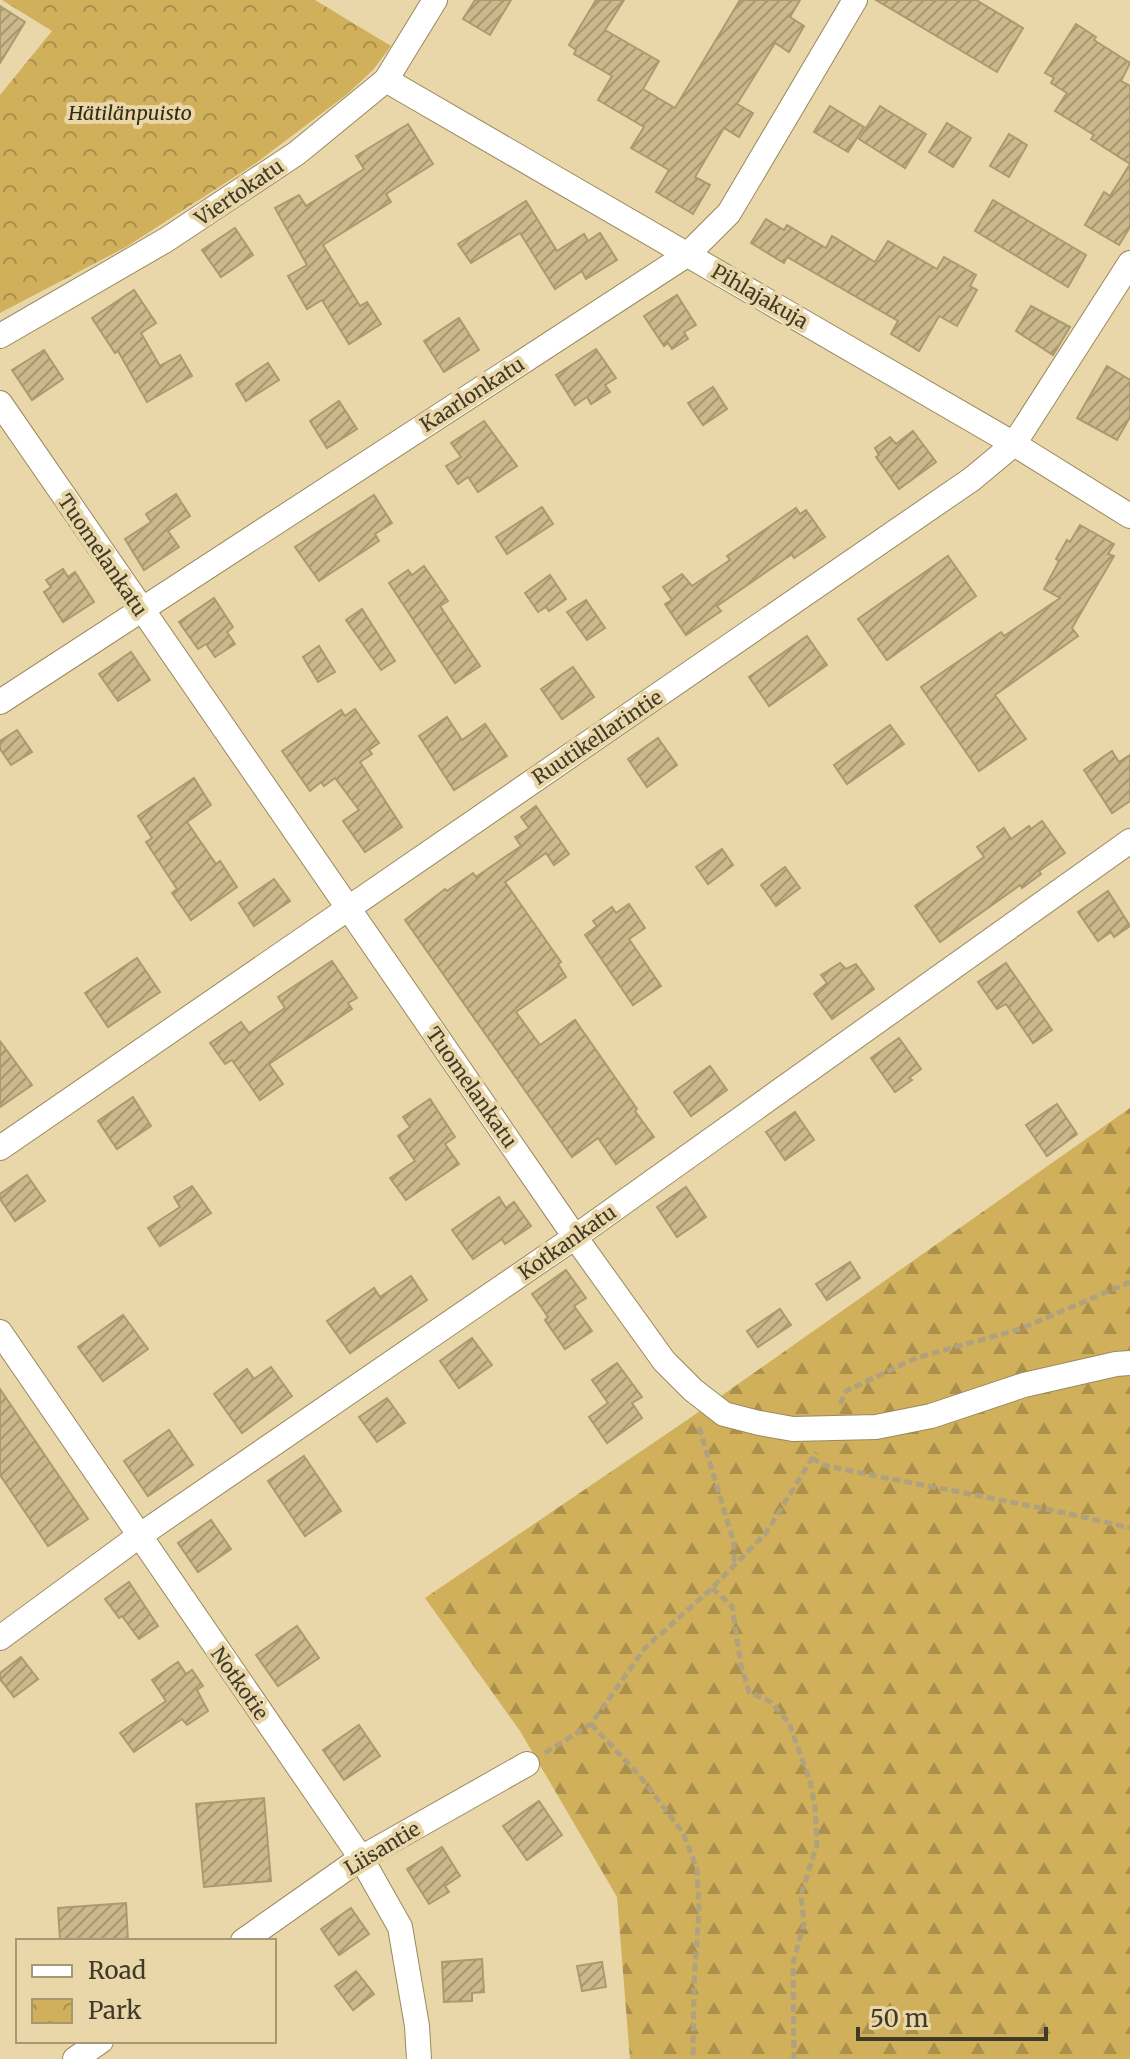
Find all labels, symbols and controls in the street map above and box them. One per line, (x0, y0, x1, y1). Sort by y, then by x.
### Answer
park label: Hätilänpuisto (67, 100, 192, 125)
street label: Viertokatu (189, 153, 288, 231)
street label: Pihlajakuja (707, 258, 813, 334)
street label: Kaarlonkatu (415, 351, 529, 437)
street label: Tuomelankatu (53, 489, 153, 621)
street label: Ruutikellarintie (527, 684, 667, 790)
street label: Tuomelankatu (421, 1022, 523, 1152)
street label: Kotkankatu (513, 1199, 621, 1285)
street label: Notkotie (206, 1642, 274, 1724)
street label: Liisantie (340, 1816, 424, 1880)
legend (16, 1939, 276, 2043)
text: Road (88, 1955, 146, 1986)
scale bar (858, 1991, 1046, 2041)
text: Park (88, 1995, 142, 2026)
text: 50 m (870, 2003, 929, 2034)

